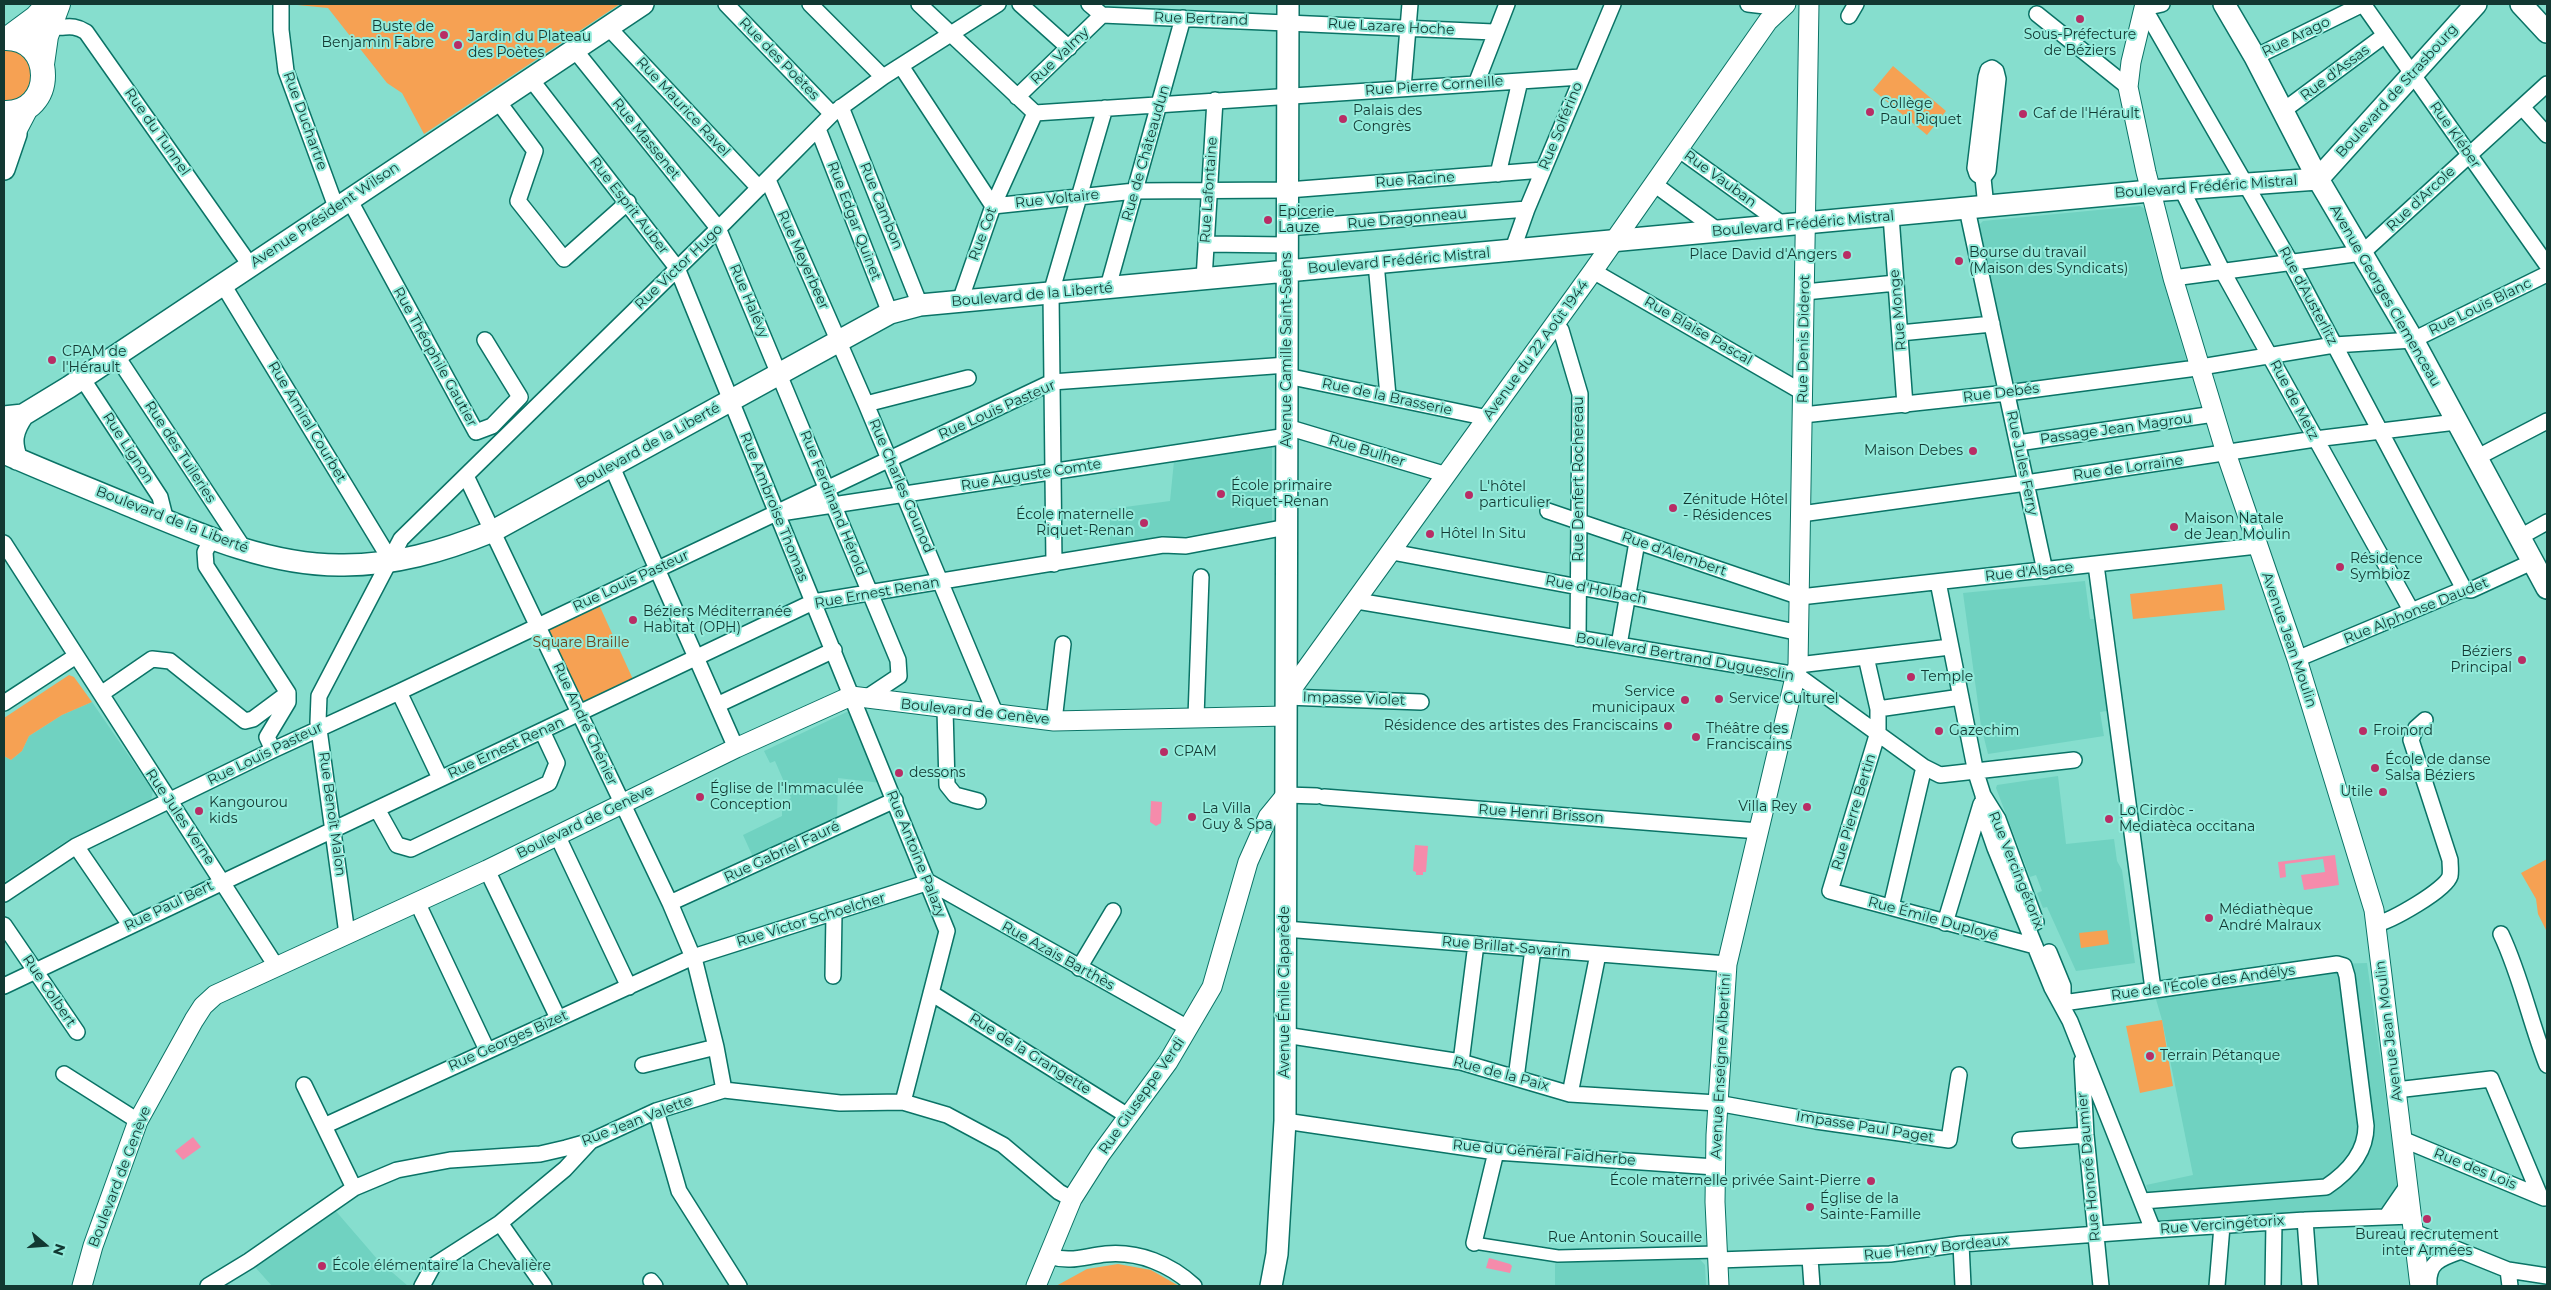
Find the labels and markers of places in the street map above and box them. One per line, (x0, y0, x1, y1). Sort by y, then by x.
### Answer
marker: Sous-Préfecture de Béziers (2074, 13, 2086, 25)
place label: Buste de Benjamin Fabre (321, 19, 434, 52)
place label: Sous-Préfecture de Béziers (2024, 27, 2136, 59)
marker: Buste de Benjamin Fabre (438, 29, 450, 41)
place label: Jardin du Plateau des Poètes (468, 29, 591, 62)
marker: Jardin du Plateau des Poètes (452, 39, 464, 51)
place label: Collège Paul Riquet (1880, 96, 1962, 128)
place label: Palais des Congrès (1353, 103, 1422, 136)
marker: Collège Paul Riquet (1864, 106, 1876, 118)
place label: Caf de l'Hérault (2033, 106, 2140, 122)
marker: Caf de l'Hérault (2017, 108, 2029, 120)
marker: Palais des Congrès (1337, 113, 1349, 125)
place label: Epicerie Lauze (1278, 204, 1335, 236)
marker: Epicerie Lauze (1262, 214, 1274, 226)
place label: Bourse du travail (Maison des Syndicats) (1969, 245, 2128, 278)
place label: Place David d'Angers (1689, 247, 1837, 263)
marker: Place David d'Angers (1841, 249, 1853, 261)
marker: Bourse du travail (Maison des Syndicats) (1953, 255, 1965, 267)
place label: CPAM de l'Hérault (62, 344, 126, 377)
marker: CPAM de l'Hérault (46, 354, 58, 366)
place label: Maison Debes (1864, 443, 1963, 459)
marker: Maison Debes (1967, 445, 1979, 457)
place label: École primaire Riquet-Renan (1231, 478, 1332, 511)
place label: L'hôtel particulier (1479, 479, 1551, 512)
marker: École primaire Riquet-Renan (1215, 488, 1227, 500)
marker: L'hôtel particulier (1463, 489, 1475, 501)
place label: Zénitude Hôtel - Résidences (1683, 492, 1788, 524)
marker: Zénitude Hôtel - Résidences (1667, 502, 1679, 514)
place label: École maternelle Riquet-Renan (1016, 507, 1134, 540)
place label: Maison Natale de Jean Moulin (2184, 511, 2291, 544)
marker: École maternelle Riquet-Renan (1138, 517, 1150, 529)
marker: Maison Natale de Jean Moulin (2168, 521, 2180, 533)
place label: Hôtel In Situ (1440, 526, 1526, 542)
marker: Hôtel In Situ (1424, 528, 1436, 540)
place label: Résidence Symbioz (2350, 551, 2423, 584)
marker: Résidence Symbioz (2334, 561, 2346, 573)
place label: Béziers Méditerranée Habitat (OPH) (643, 604, 791, 636)
marker: Béziers Méditerranée Habitat (OPH) (627, 614, 639, 626)
place label: Béziers Principal (2451, 644, 2512, 676)
marker: Béziers Principal (2516, 654, 2528, 666)
place label: Temple (1921, 669, 1973, 685)
marker: Temple (1905, 671, 1917, 683)
place label: Service municipaux (1591, 684, 1675, 716)
place label: Service Culturel (1729, 691, 1839, 707)
marker: Service Culturel (1713, 693, 1725, 705)
marker: Service municipaux (1679, 694, 1691, 706)
place label: Résidence des artistes des Franciscains (1384, 718, 1658, 734)
marker: Résidence des artistes des Franciscains (1662, 720, 1674, 732)
place label: Théâtre des Franciscains (1706, 721, 1792, 754)
place label: Gazechim (1949, 723, 2019, 739)
place label: Froinord (2373, 723, 2433, 739)
marker: Gazechim (1933, 725, 1945, 737)
marker: Froinord (2357, 725, 2369, 737)
marker: Théâtre des Franciscains (1690, 731, 1702, 743)
place label: CPAM (1174, 744, 1217, 760)
marker: CPAM (1158, 746, 1170, 758)
place label: École de danse Salsa Béziers (2385, 752, 2491, 784)
marker: École de danse Salsa Béziers (2369, 762, 2381, 774)
place label: dessons (909, 765, 966, 781)
marker: dessons (893, 767, 905, 779)
place label: Église de l'Immaculée Conception (710, 781, 864, 814)
place label: Utile (2340, 784, 2373, 800)
marker: Utile (2377, 786, 2389, 798)
marker: Église de l'Immaculée Conception (694, 791, 706, 803)
place label: Kangourou kids (209, 795, 288, 828)
place label: Villa Rey (1738, 799, 1797, 815)
place label: La Villa Guy & Spa (1202, 801, 1273, 834)
marker: Villa Rey (1801, 801, 1813, 813)
place label: Lo Cirdòc - Mediatèca occitana (2119, 803, 2255, 836)
marker: Kangourou kids (193, 805, 205, 817)
marker: La Villa Guy & Spa (1186, 811, 1198, 823)
marker: Lo Cirdòc - Mediatèca occitana (2103, 813, 2115, 825)
place label: Médiathèque André Malraux (2219, 902, 2321, 934)
marker: Médiathèque André Malraux (2203, 912, 2215, 924)
place label: Terrain Pétanque (2160, 1048, 2280, 1064)
marker: Terrain Pétanque (2144, 1050, 2156, 1062)
place label: École maternelle privée Saint-Pierre (1610, 1173, 1861, 1189)
marker: École maternelle privée Saint-Pierre (1865, 1175, 1877, 1187)
place label: Église de la Sainte-Famille (1820, 1191, 1921, 1224)
marker: Église de la Sainte-Famille (1804, 1201, 1816, 1213)
marker: Bureau recrutement inter Armées (2421, 1213, 2433, 1225)
place label: Bureau recrutement inter Armées (2355, 1227, 2499, 1260)
place label: École élémentaire la Chevalière (332, 1258, 551, 1274)
marker: École élémentaire la Chevalière (316, 1260, 328, 1272)

